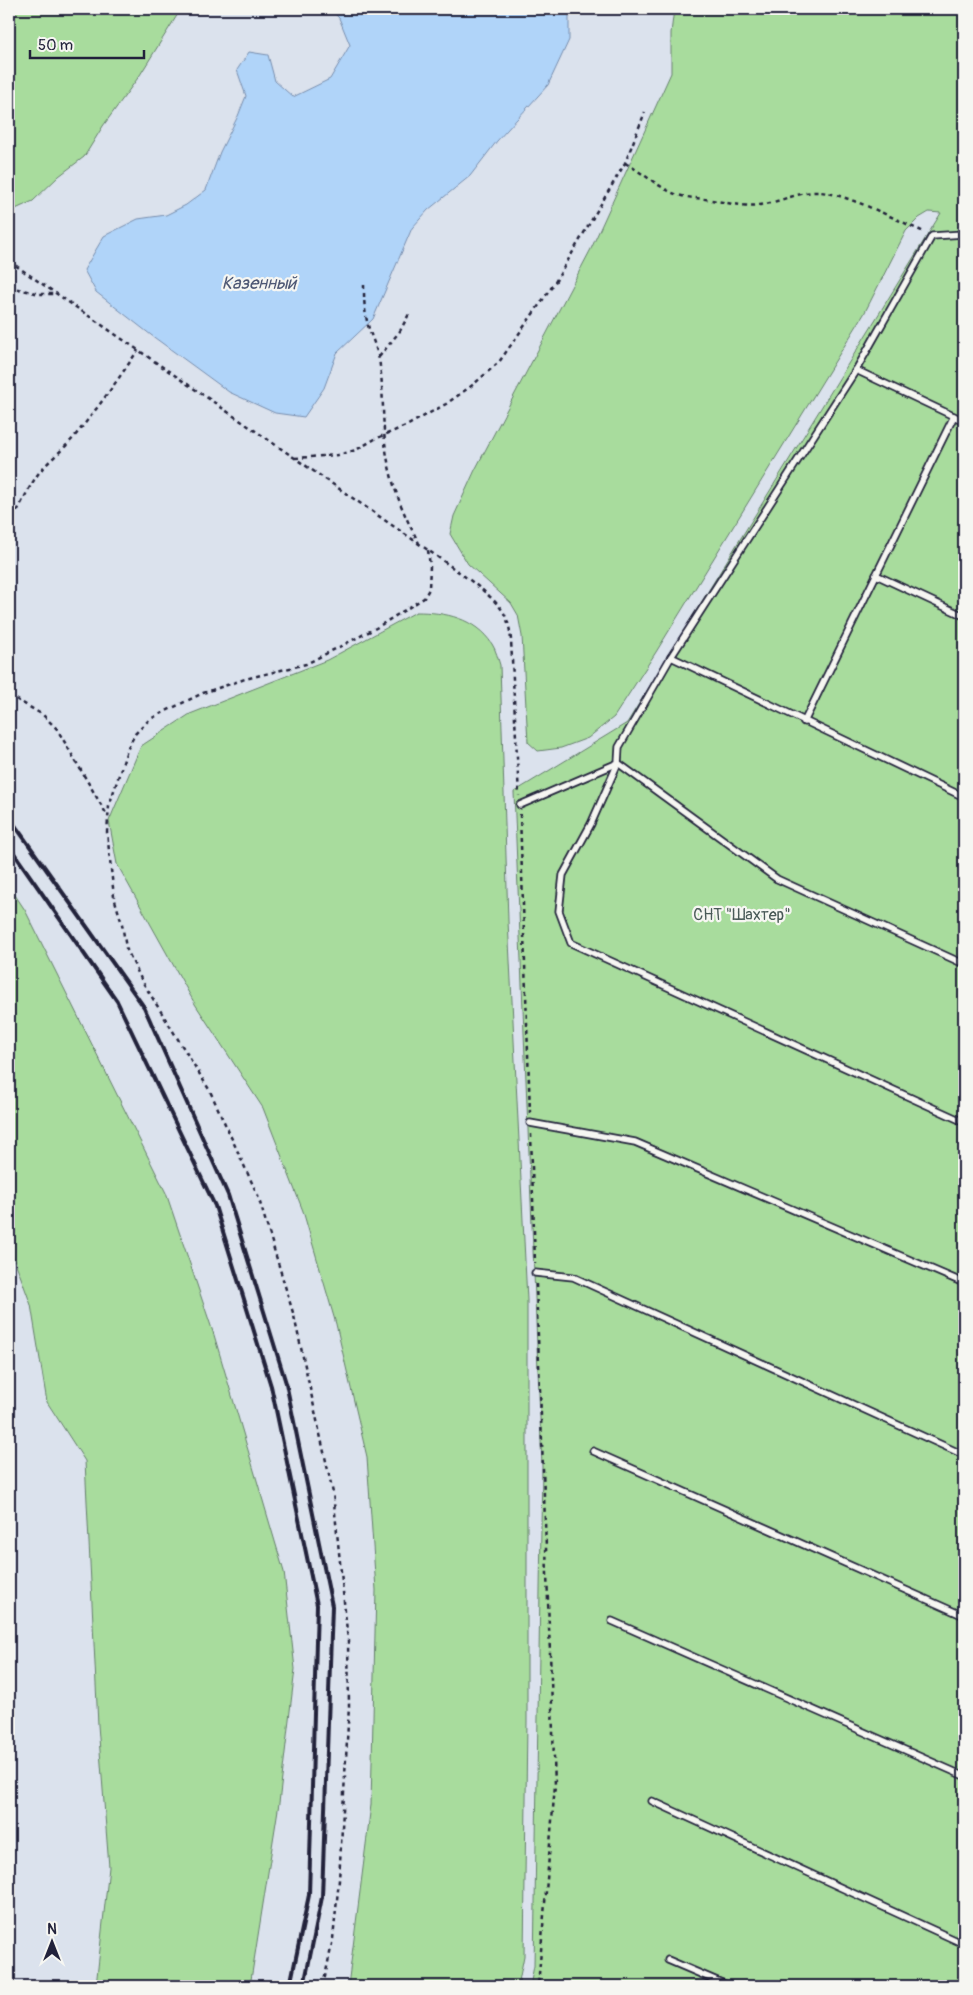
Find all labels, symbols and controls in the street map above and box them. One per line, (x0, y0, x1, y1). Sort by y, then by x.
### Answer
scale bar (30, 28, 144, 60)
text: 50 m (38, 36, 73, 55)
water label: Казенный (222, 272, 298, 295)
park label: СНТ "Шахтер" (693, 905, 791, 925)
north arrow (28, 1918, 78, 1968)
text: N (47, 1921, 57, 1938)

